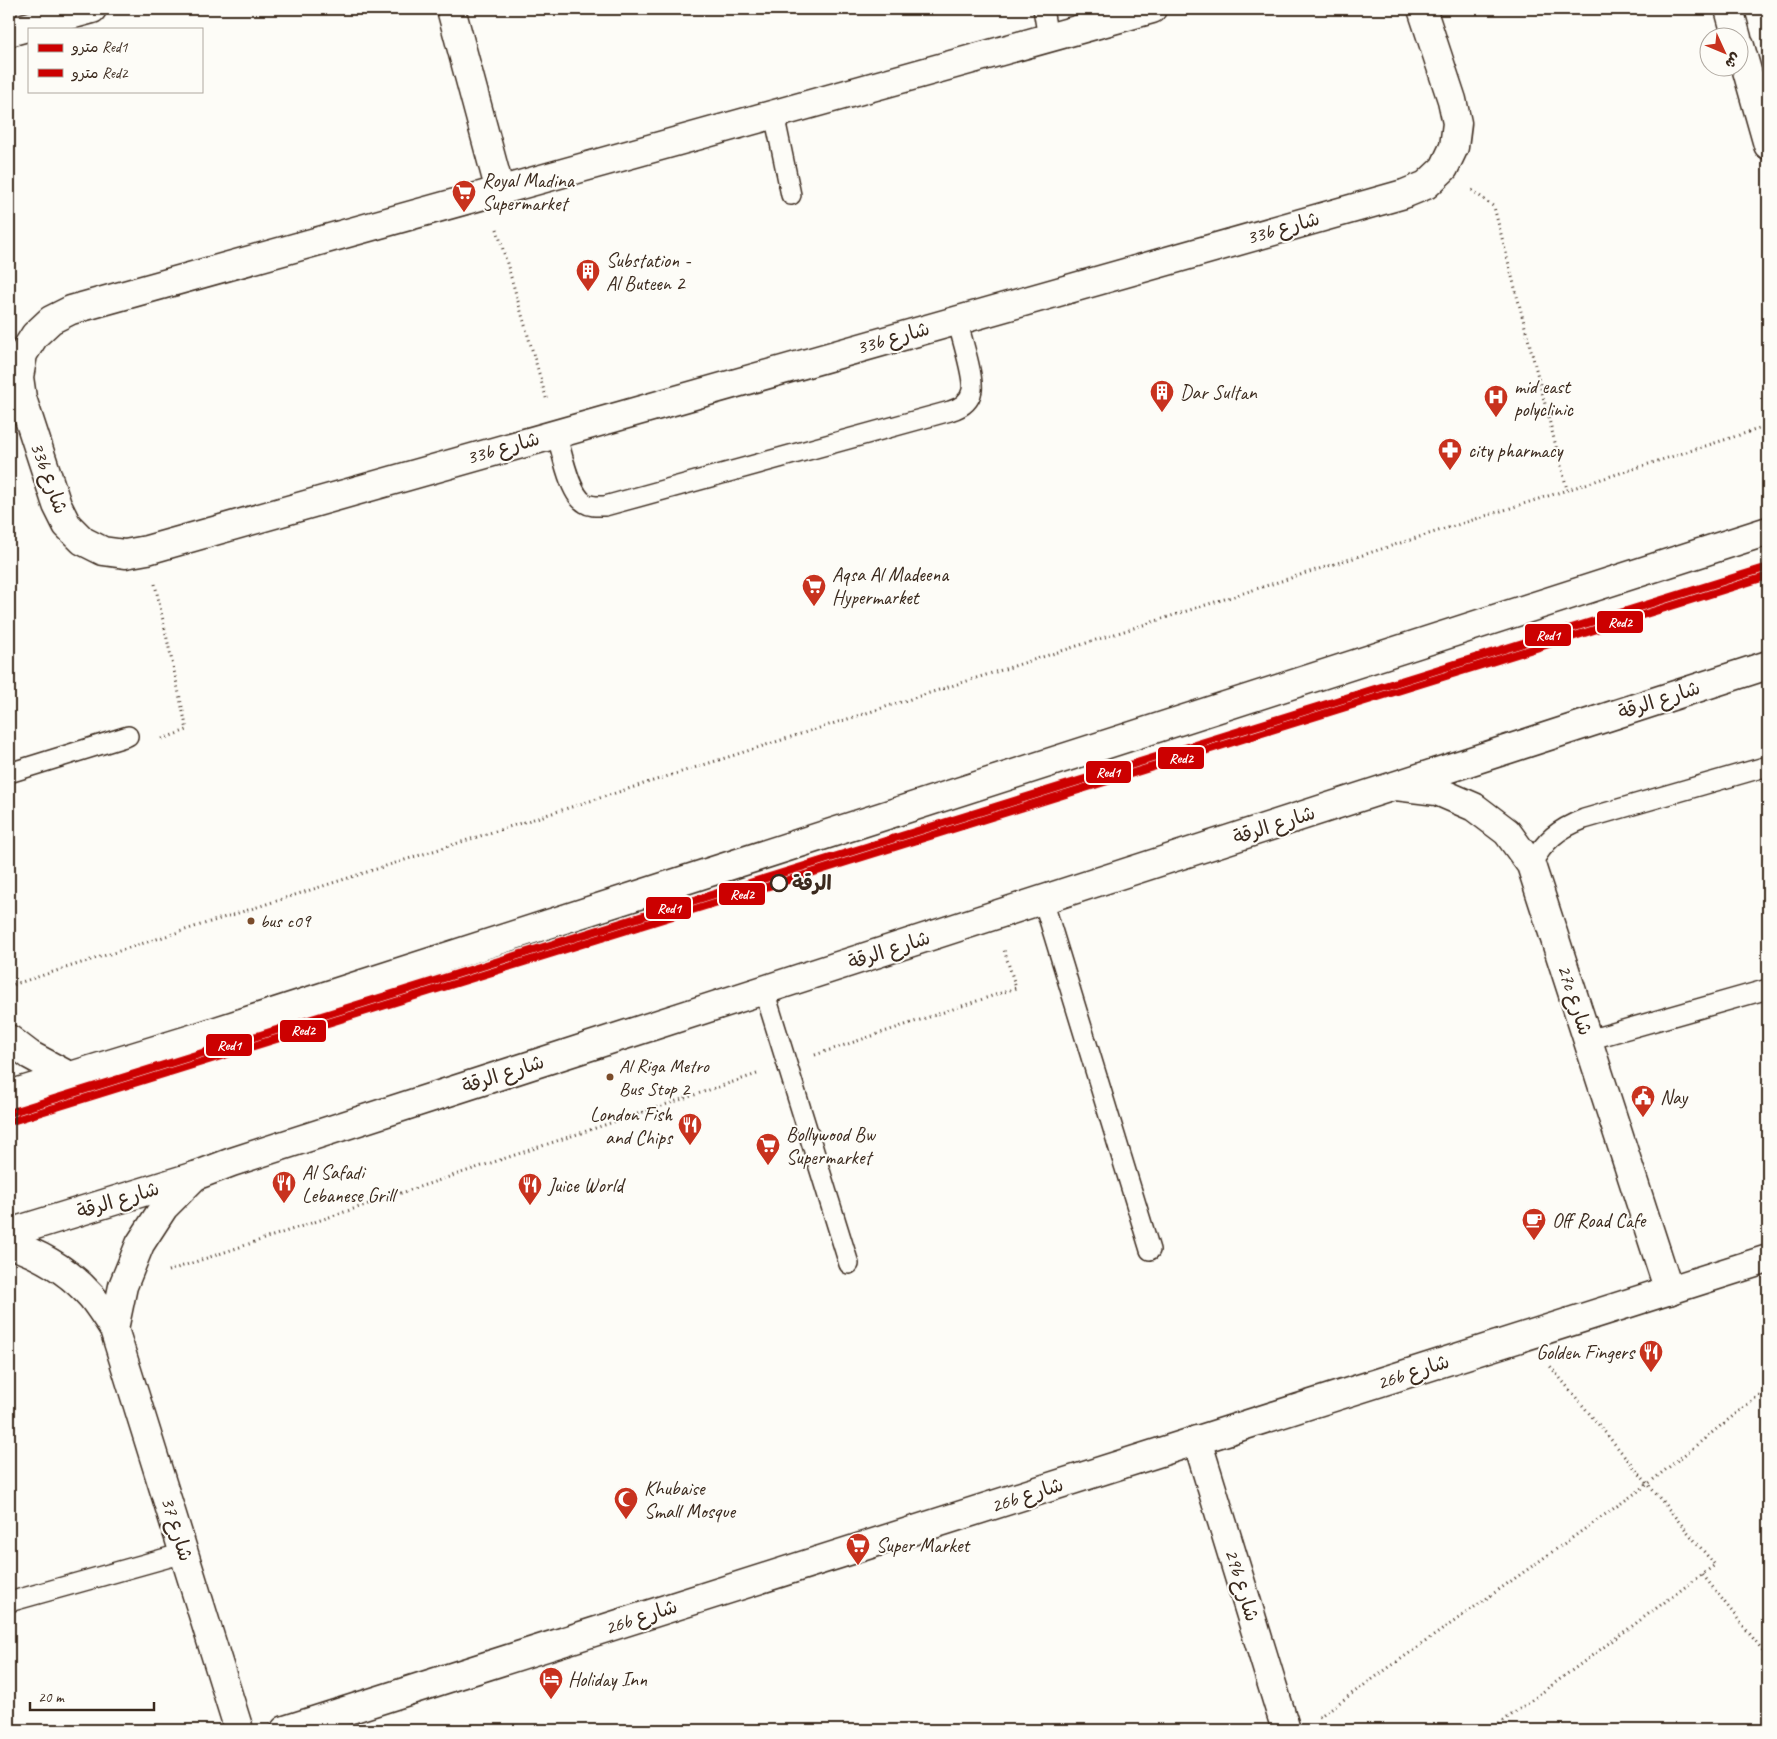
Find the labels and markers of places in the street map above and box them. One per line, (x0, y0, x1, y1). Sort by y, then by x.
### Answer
place label: Royal Madina Supermarket (482, 168, 576, 216)
supermarket icon: Royal Madina Supermarket (451, 179, 477, 213)
place label: Substation - Al Buteen 2 (606, 248, 692, 296)
building icon: Substation - Al Buteen 2 (575, 258, 601, 292)
place label: mid east polyclinic (1514, 374, 1574, 422)
building icon: Dar Sultan (1149, 379, 1175, 413)
place label: Dar Sultan (1180, 380, 1258, 405)
hospital icon: mid east polyclinic (1483, 384, 1509, 418)
pharmacy icon: city pharmacy (1437, 437, 1463, 471)
place label: city pharmacy (1468, 438, 1564, 463)
place label: Aqsa Al Madeena Hypermarket (832, 562, 950, 610)
supermarket icon: Aqsa Al Madeena Hypermarket (801, 573, 827, 607)
place label: الرقة (792, 871, 832, 896)
marker: الرقة (770, 874, 788, 892)
place label: bus c09 (260, 909, 312, 933)
marker: bus c09 (246, 916, 256, 926)
place label: Al Riga Metro Bus Stop 2 (619, 1054, 710, 1101)
marker: Al Riga Metro Bus Stop 2 (605, 1072, 615, 1082)
public building icon: Nay (1630, 1084, 1656, 1118)
place label: Nay (1660, 1085, 1689, 1110)
place label: London Fish and Chips (590, 1102, 674, 1150)
restaurant icon: London Fish and Chips (677, 1112, 703, 1146)
place label: Bollywood Bw Supermarket (786, 1122, 877, 1170)
supermarket icon: Bollywood Bw Supermarket (755, 1132, 781, 1166)
place label: Al Safadi Lebanese Grill (302, 1160, 398, 1208)
restaurant icon: Al Safadi Lebanese Grill (271, 1170, 297, 1204)
restaurant icon: Juice World (517, 1172, 543, 1206)
place label: Juice World (547, 1173, 626, 1198)
cafe icon: Off Road Cafe (1521, 1207, 1547, 1241)
place label: Off Road Cafe (1552, 1208, 1647, 1233)
restaurant icon: Golden Fingers (1638, 1339, 1664, 1373)
place label: Golden Fingers (1536, 1340, 1636, 1365)
place label: Khubaise Small Mosque (644, 1476, 736, 1524)
mosque icon: Khubaise Small Mosque (613, 1486, 639, 1520)
supermarket icon: Super Market (845, 1532, 871, 1566)
place label: Super Market (876, 1533, 972, 1558)
hotel icon: Holiday Inn (538, 1666, 564, 1700)
place label: Holiday Inn (568, 1667, 648, 1692)

